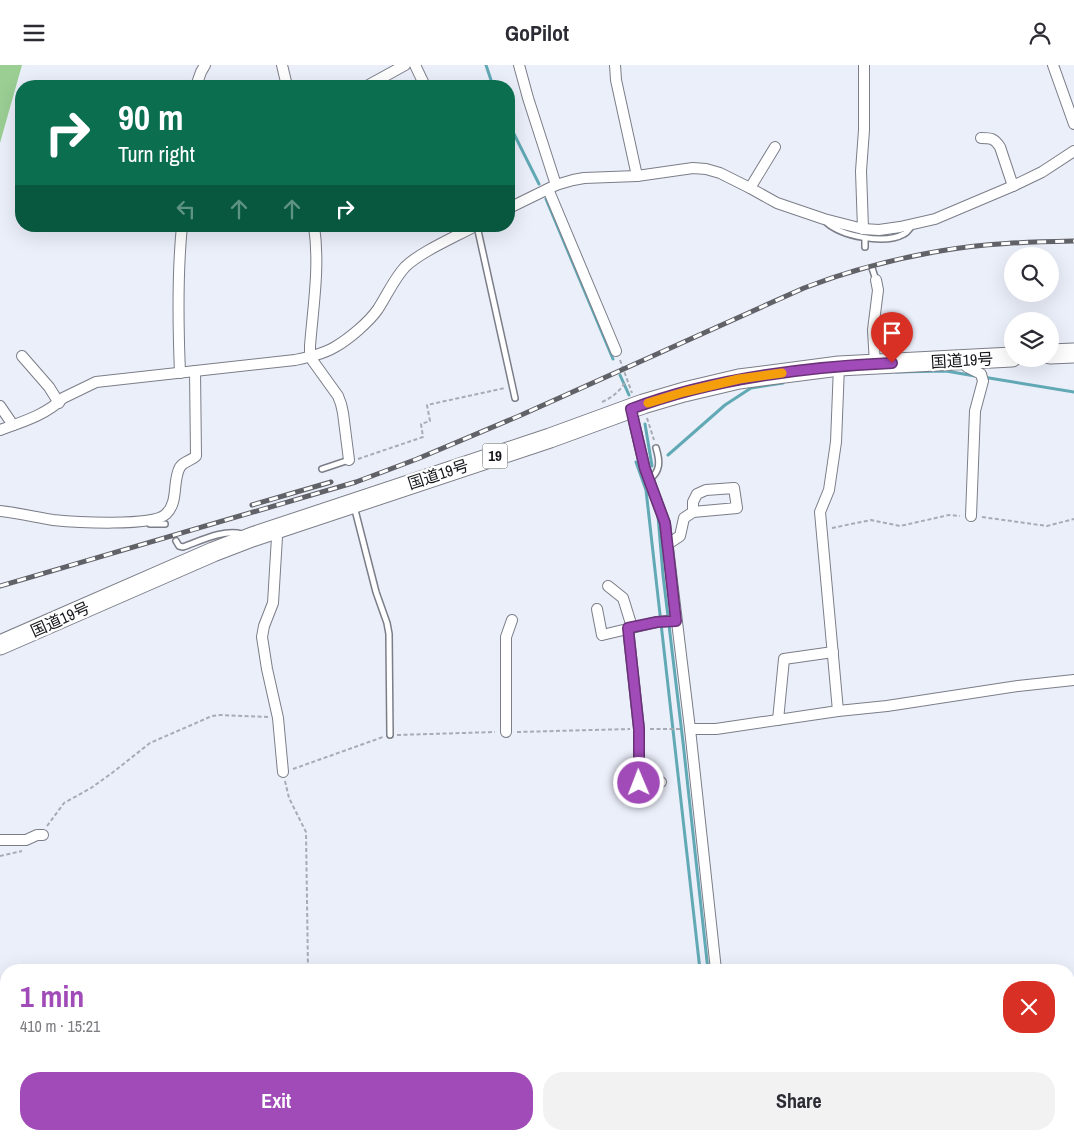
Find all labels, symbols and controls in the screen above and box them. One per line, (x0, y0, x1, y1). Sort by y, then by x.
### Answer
text: GoPilot (505, 18, 569, 48)
icon: menu (20, 19, 48, 47)
icon: person (1026, 19, 1054, 47)
text: 90 m (118, 94, 183, 141)
icon: right (35, 100, 100, 165)
text: Turn right (118, 139, 195, 169)
icon: left (172, 195, 200, 223)
icon: ahead (225, 195, 253, 223)
icon: ahead (278, 195, 306, 223)
icon: right (331, 195, 359, 223)
map controls (1004, 247, 1059, 367)
button: search (1004, 247, 1059, 302)
pin (871, 312, 913, 363)
button: layers (1004, 312, 1059, 367)
icon: arrive (878, 319, 906, 347)
street label: 国道19号 (930, 347, 994, 373)
road number: 19 (482, 443, 508, 469)
street label: 国道19号 (405, 454, 471, 494)
street label: 国道19号 (27, 596, 93, 642)
position arrow (612, 756, 664, 808)
text: 1 min (20, 976, 84, 1016)
button: close (1003, 981, 1055, 1033)
text: 410 m · 15:21 (20, 1015, 100, 1037)
button: Exit (20, 1072, 533, 1130)
button: Share (543, 1072, 1055, 1130)

